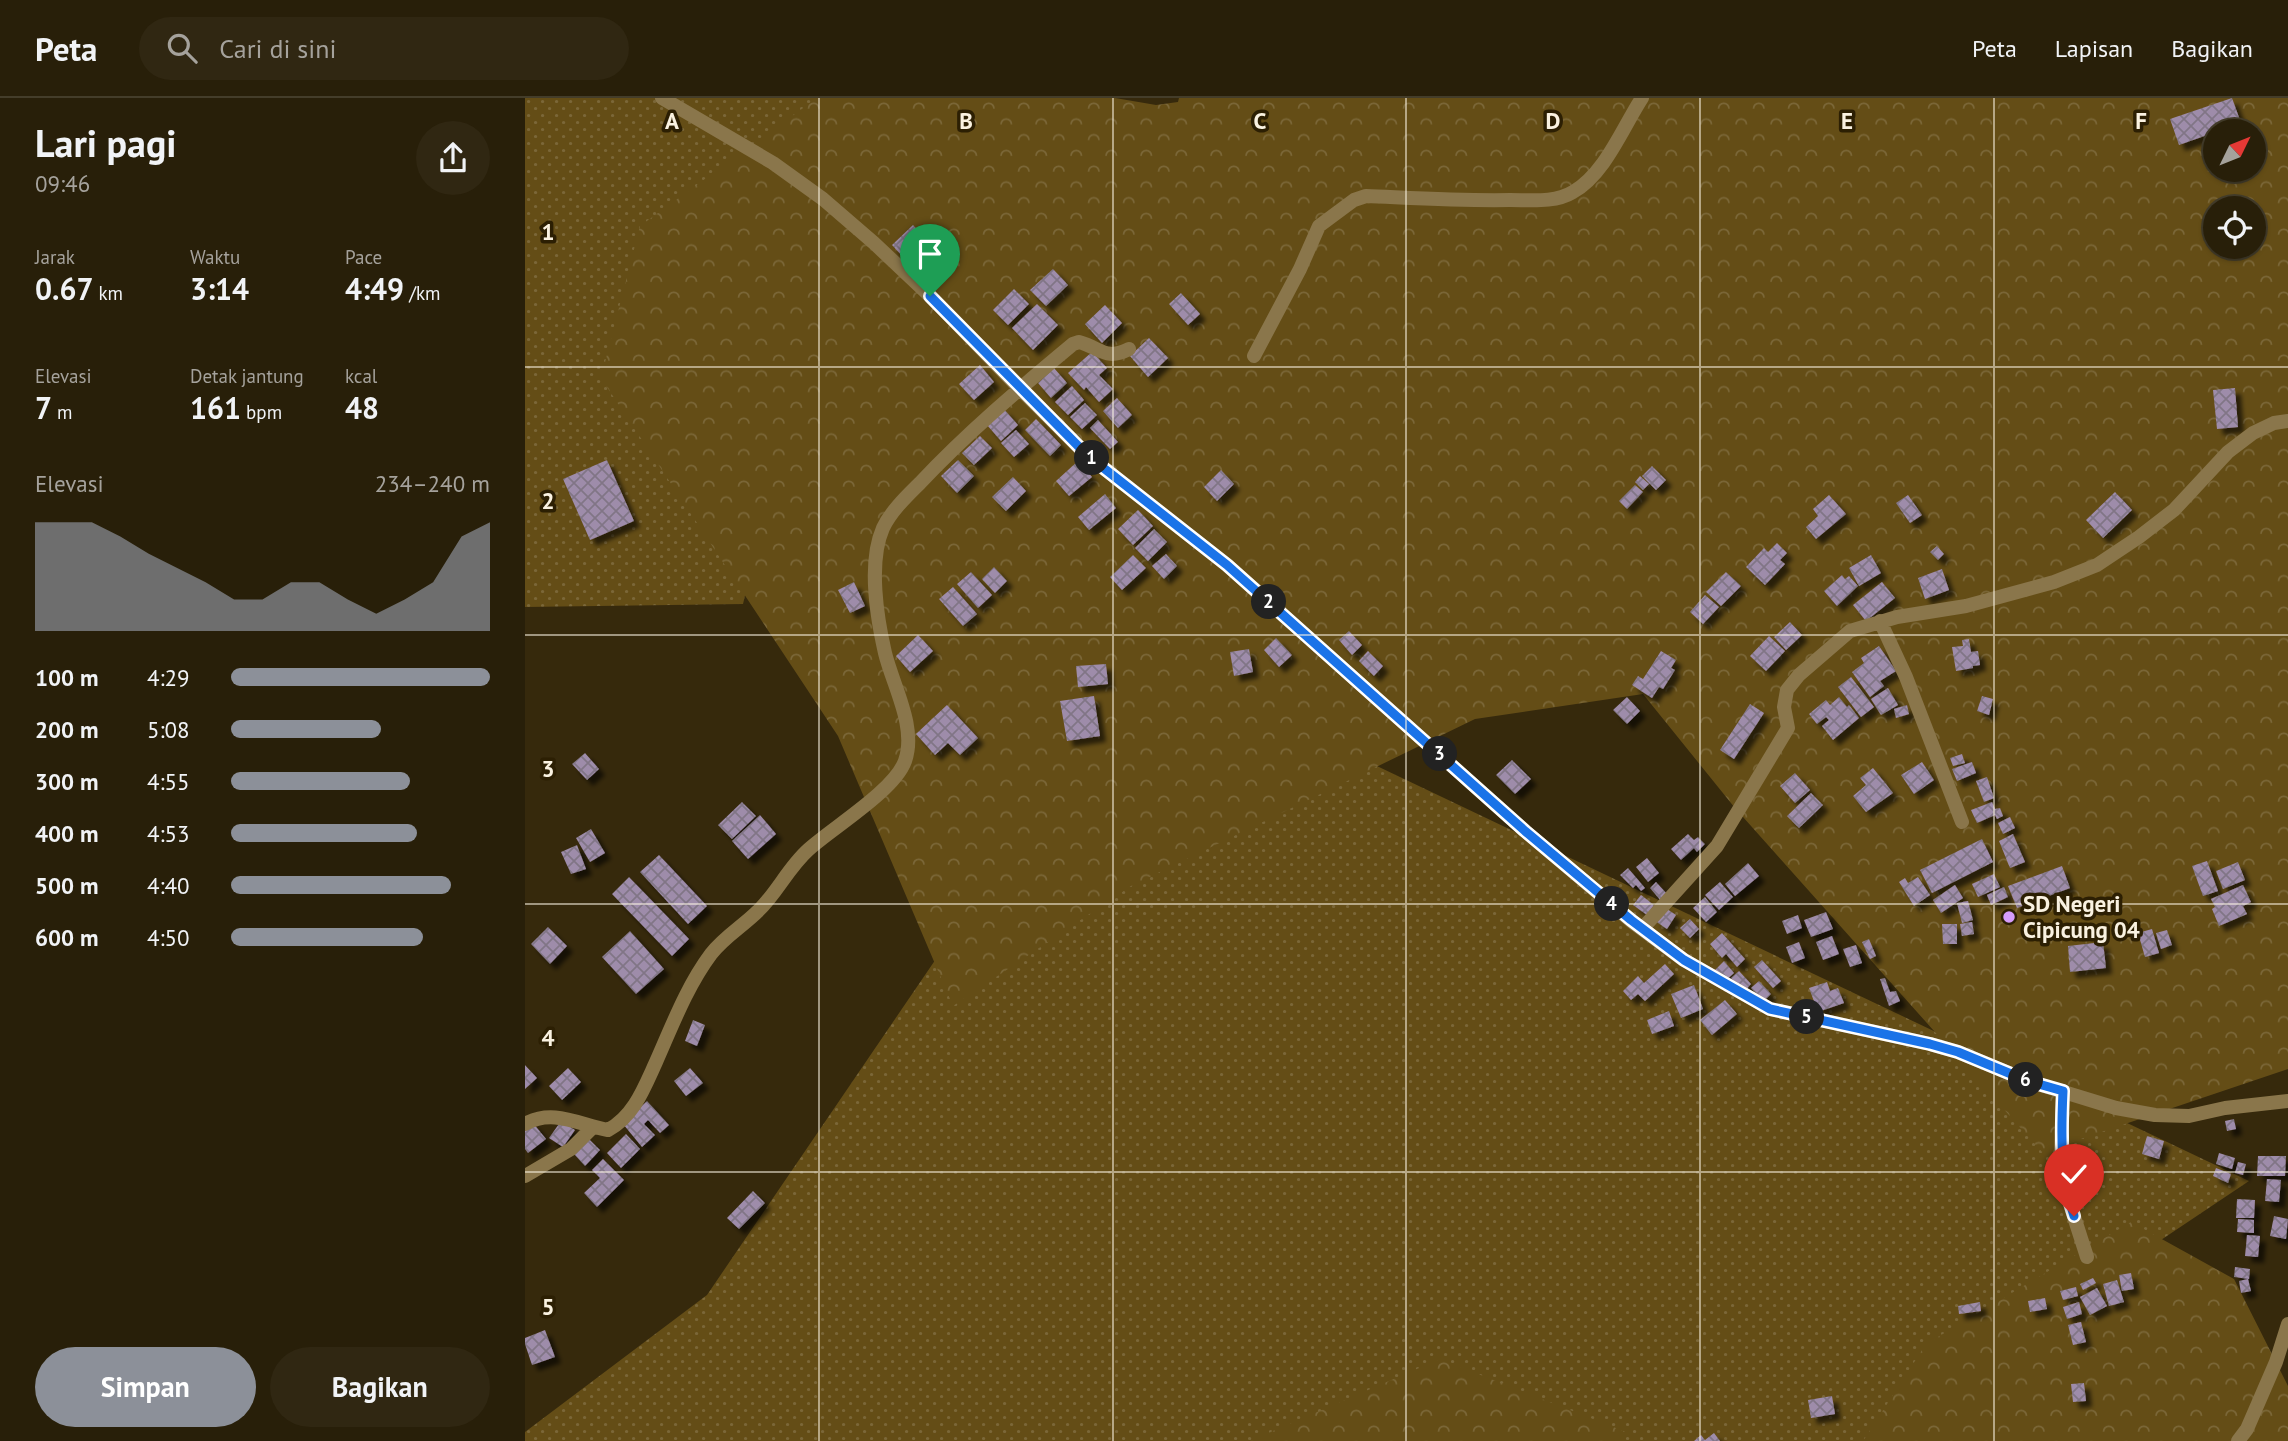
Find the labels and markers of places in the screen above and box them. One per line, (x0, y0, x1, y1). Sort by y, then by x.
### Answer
pin (900, 224, 960, 296)
pin: 1 (1075, 440, 1109, 476)
pin: 2 (1251, 584, 1287, 620)
pin: 3 (1423, 736, 1457, 772)
pin: 4 (1595, 886, 1629, 922)
place label: SD Negeri Cipicung 04 (2023, 889, 2140, 944)
marker: SD Negeri Cipicung 04 (2001, 909, 2017, 925)
pin: 5 (1789, 1000, 1825, 1034)
pin: 6 (2009, 1062, 2043, 1098)
pin (2044, 1144, 2104, 1216)

